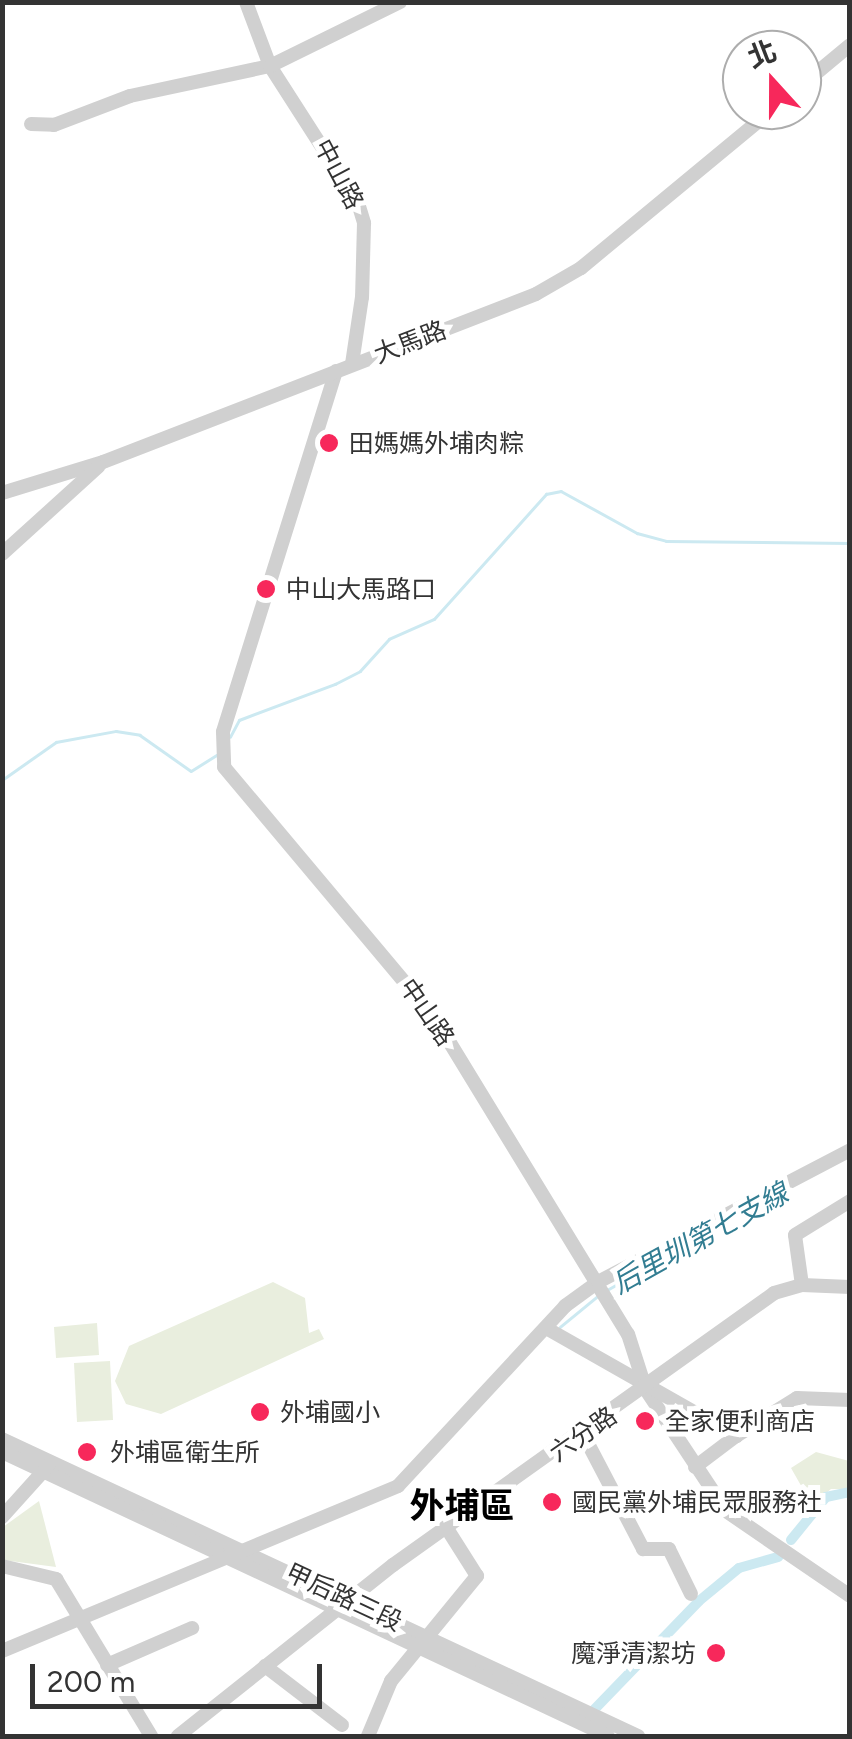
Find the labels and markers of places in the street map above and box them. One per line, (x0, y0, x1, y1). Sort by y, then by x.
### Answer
place label: 田媽媽外埔肉粽 (349, 428, 524, 458)
marker: 田媽媽外埔肉粽 (318, 432, 340, 454)
place label: 中山大馬路口 (286, 574, 436, 604)
marker: 中山大馬路口 (255, 578, 277, 600)
place label: 外埔國小 (280, 1397, 380, 1427)
marker: 外埔國小 (249, 1401, 271, 1423)
place label: 全家便利商店 (665, 1406, 815, 1436)
marker: 全家便利商店 (634, 1410, 656, 1432)
place label: 外埔區衛生所 (110, 1437, 260, 1467)
marker: 外埔區衛生所 (74, 1439, 100, 1465)
place label: 國民黨外埔民眾服務社 (572, 1487, 822, 1517)
marker: 國民黨外埔民眾服務社 (541, 1491, 563, 1513)
place label: 魔淨清潔坊 (571, 1638, 696, 1668)
marker: 魔淨清潔坊 (705, 1642, 727, 1664)

